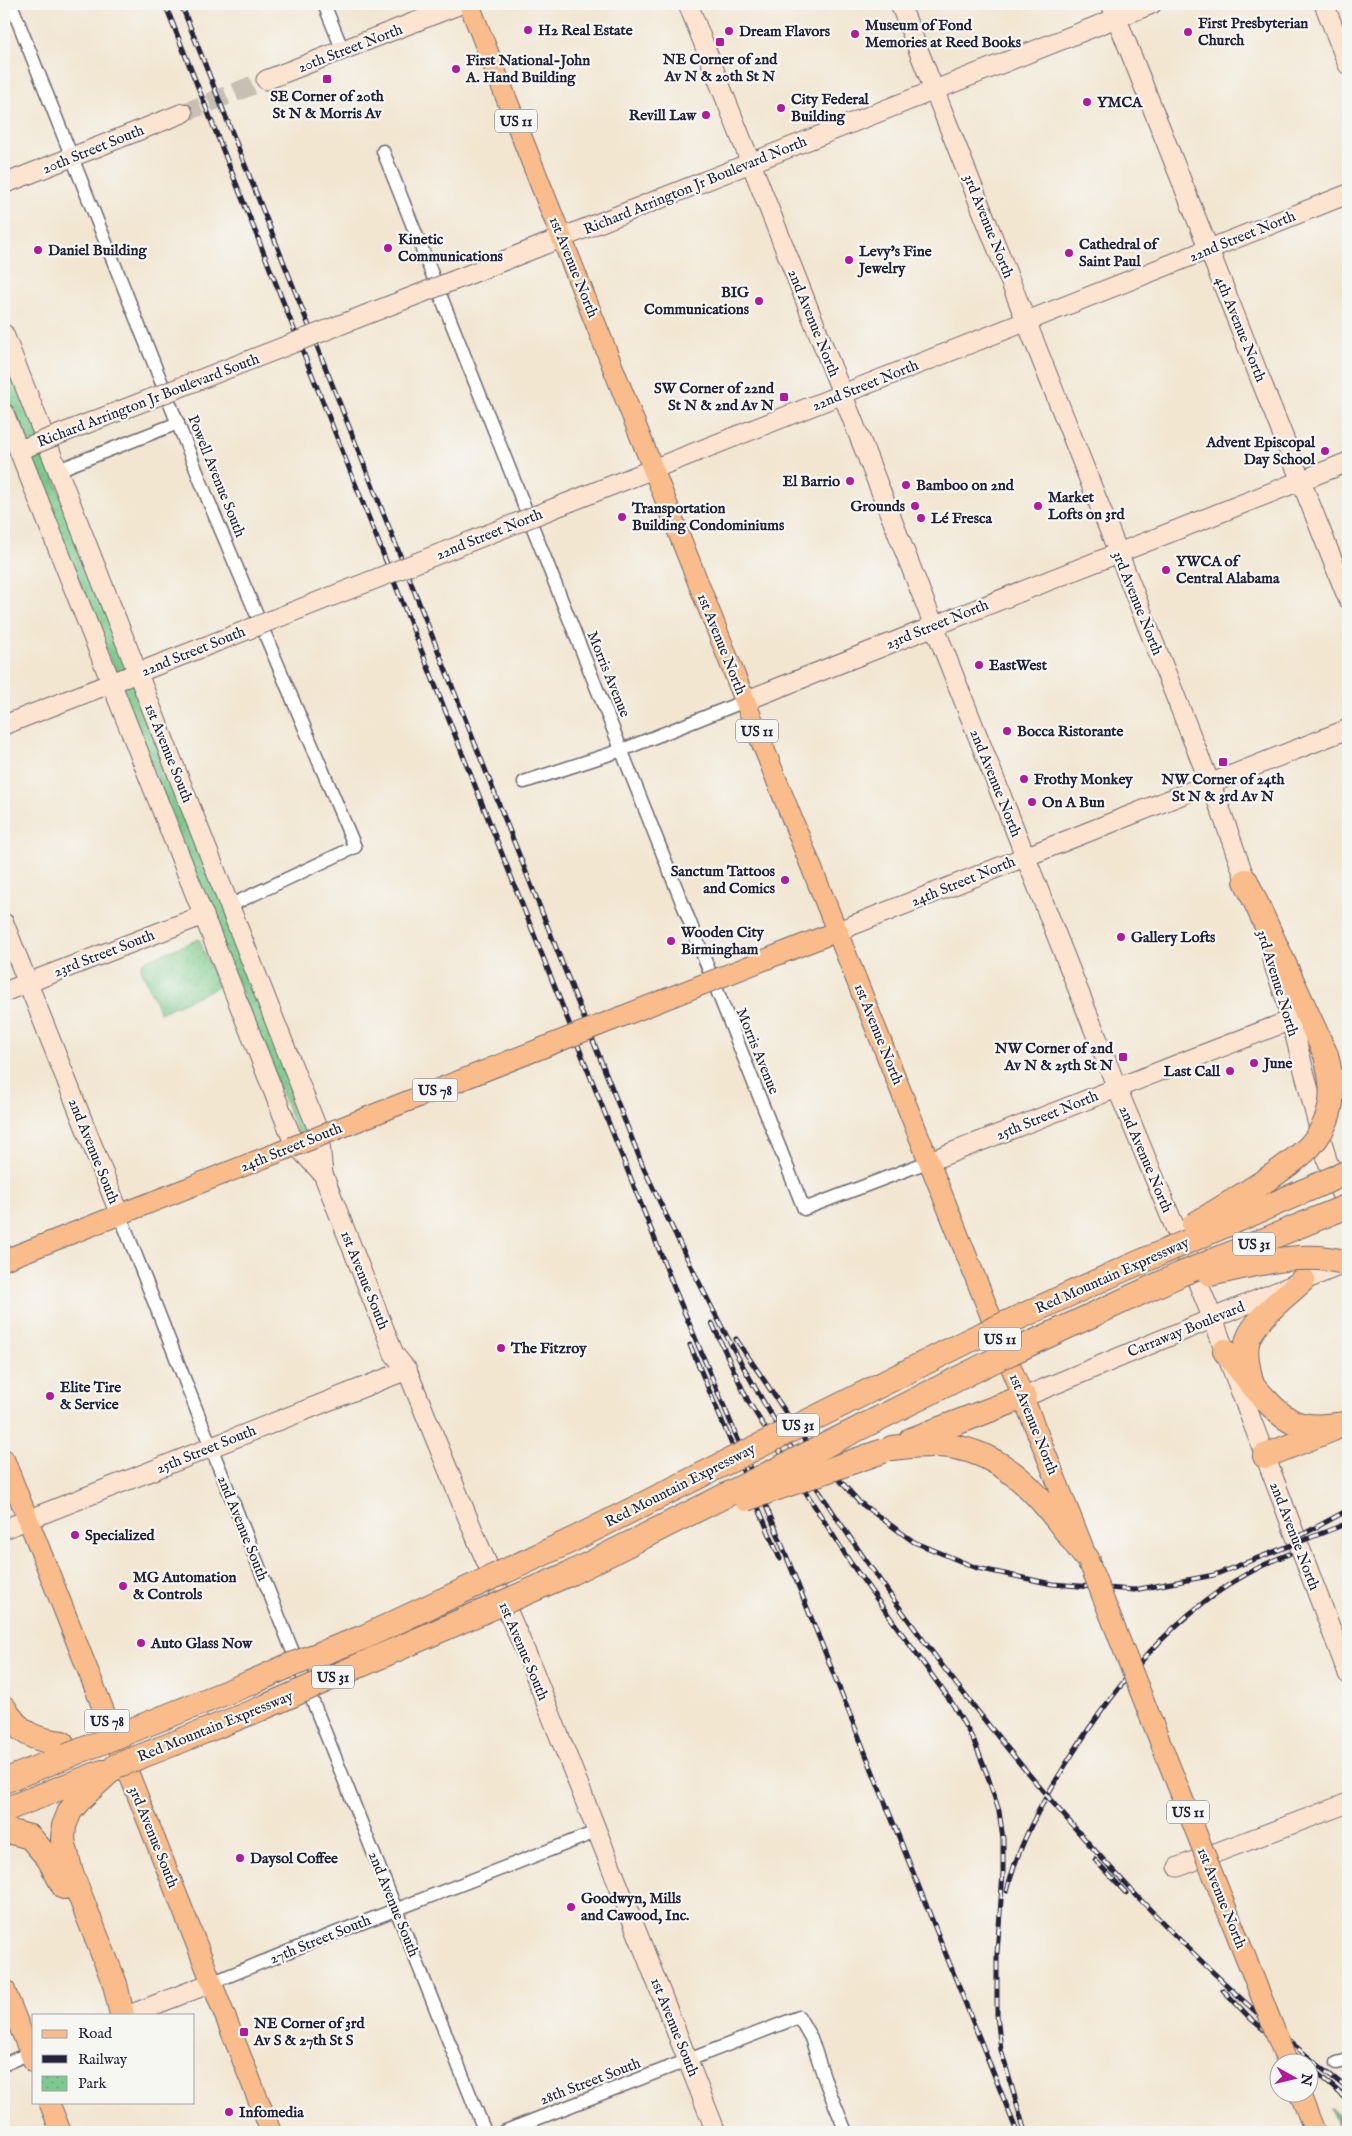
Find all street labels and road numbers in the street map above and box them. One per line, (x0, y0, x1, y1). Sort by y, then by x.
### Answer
street label: 20th Street North (295, 20, 405, 77)
road number: US 11 (495, 110, 537, 132)
street label: 20th Street South (40, 120, 147, 178)
street label: Richard Arrington Jr Boulevard North (581, 132, 810, 239)
street label: 3rd Avenue North (959, 171, 1018, 281)
street label: 22nd Street North (1186, 206, 1298, 266)
street label: 1st Avenue North (545, 214, 603, 321)
street label: 2nd Avenue North (783, 266, 844, 380)
street label: 4th Avenue North (1211, 274, 1270, 385)
street label: Richard Arrington Jr Boulevard South (34, 349, 262, 452)
street label: 22nd Street North (809, 355, 921, 415)
street label: Powell Avenue South (183, 412, 250, 540)
street label: 22nd Street North (433, 504, 545, 564)
street label: 3rd Avenue North (1108, 548, 1167, 658)
street label: 1st Avenue North (693, 591, 751, 698)
street label: 23rd Street North (883, 595, 991, 654)
street label: 22nd Street South (138, 622, 248, 681)
street label: Morris Avenue (583, 628, 635, 720)
street label: 1st Avenue South (140, 701, 197, 805)
road number: US 11 (736, 719, 778, 742)
street label: 2nd Avenue North (965, 726, 1026, 840)
street label: 24th Street North (908, 852, 1018, 911)
street label: 23rd Street South (51, 925, 157, 981)
street label: 3rd Avenue North (1252, 927, 1303, 1039)
street label: 1st Avenue North (850, 981, 908, 1088)
street label: Morris Avenue (732, 1005, 784, 1097)
road number: US 78 (412, 1078, 458, 1102)
street label: 25th Street North (993, 1086, 1101, 1145)
street label: 2nd Avenue South (64, 1096, 123, 1207)
street label: 2nd Avenue North (1114, 1103, 1177, 1216)
street label: 24th Street South (238, 1118, 345, 1176)
street label: 1st Avenue South (336, 1228, 393, 1332)
road number: US 31 (1233, 1232, 1275, 1256)
street label: Red Mountain Expressway (1032, 1233, 1193, 1318)
street label: Carraway Boulevard (1125, 1297, 1248, 1362)
road number: US 11 (979, 1328, 1021, 1350)
street label: 1st Avenue North (1005, 1371, 1063, 1478)
road number: US 31 (777, 1414, 819, 1436)
street label: 25th Street South (153, 1421, 259, 1478)
street label: Red Mountain Expressway (602, 1439, 759, 1532)
street label: 2nd Avenue South (213, 1473, 272, 1584)
street label: 2nd Avenue North (1265, 1479, 1324, 1593)
street label: 1st Avenue South (494, 1599, 553, 1703)
road number: US 31 (312, 1665, 354, 1688)
street label: Red Mountain Expressway (134, 1686, 296, 1766)
road number: US 78 (84, 1710, 130, 1732)
street label: 3rd Avenue South (124, 1784, 183, 1891)
road number: US 11 (1167, 1800, 1209, 1824)
street label: 1st Avenue North (1193, 1845, 1251, 1952)
street label: 2nd Avenue South (364, 1849, 423, 1960)
street label: 27th Street South (267, 1911, 374, 1968)
street label: 1st Avenue South (646, 1975, 703, 2079)
street label: 28th Street South (537, 2054, 643, 2109)

